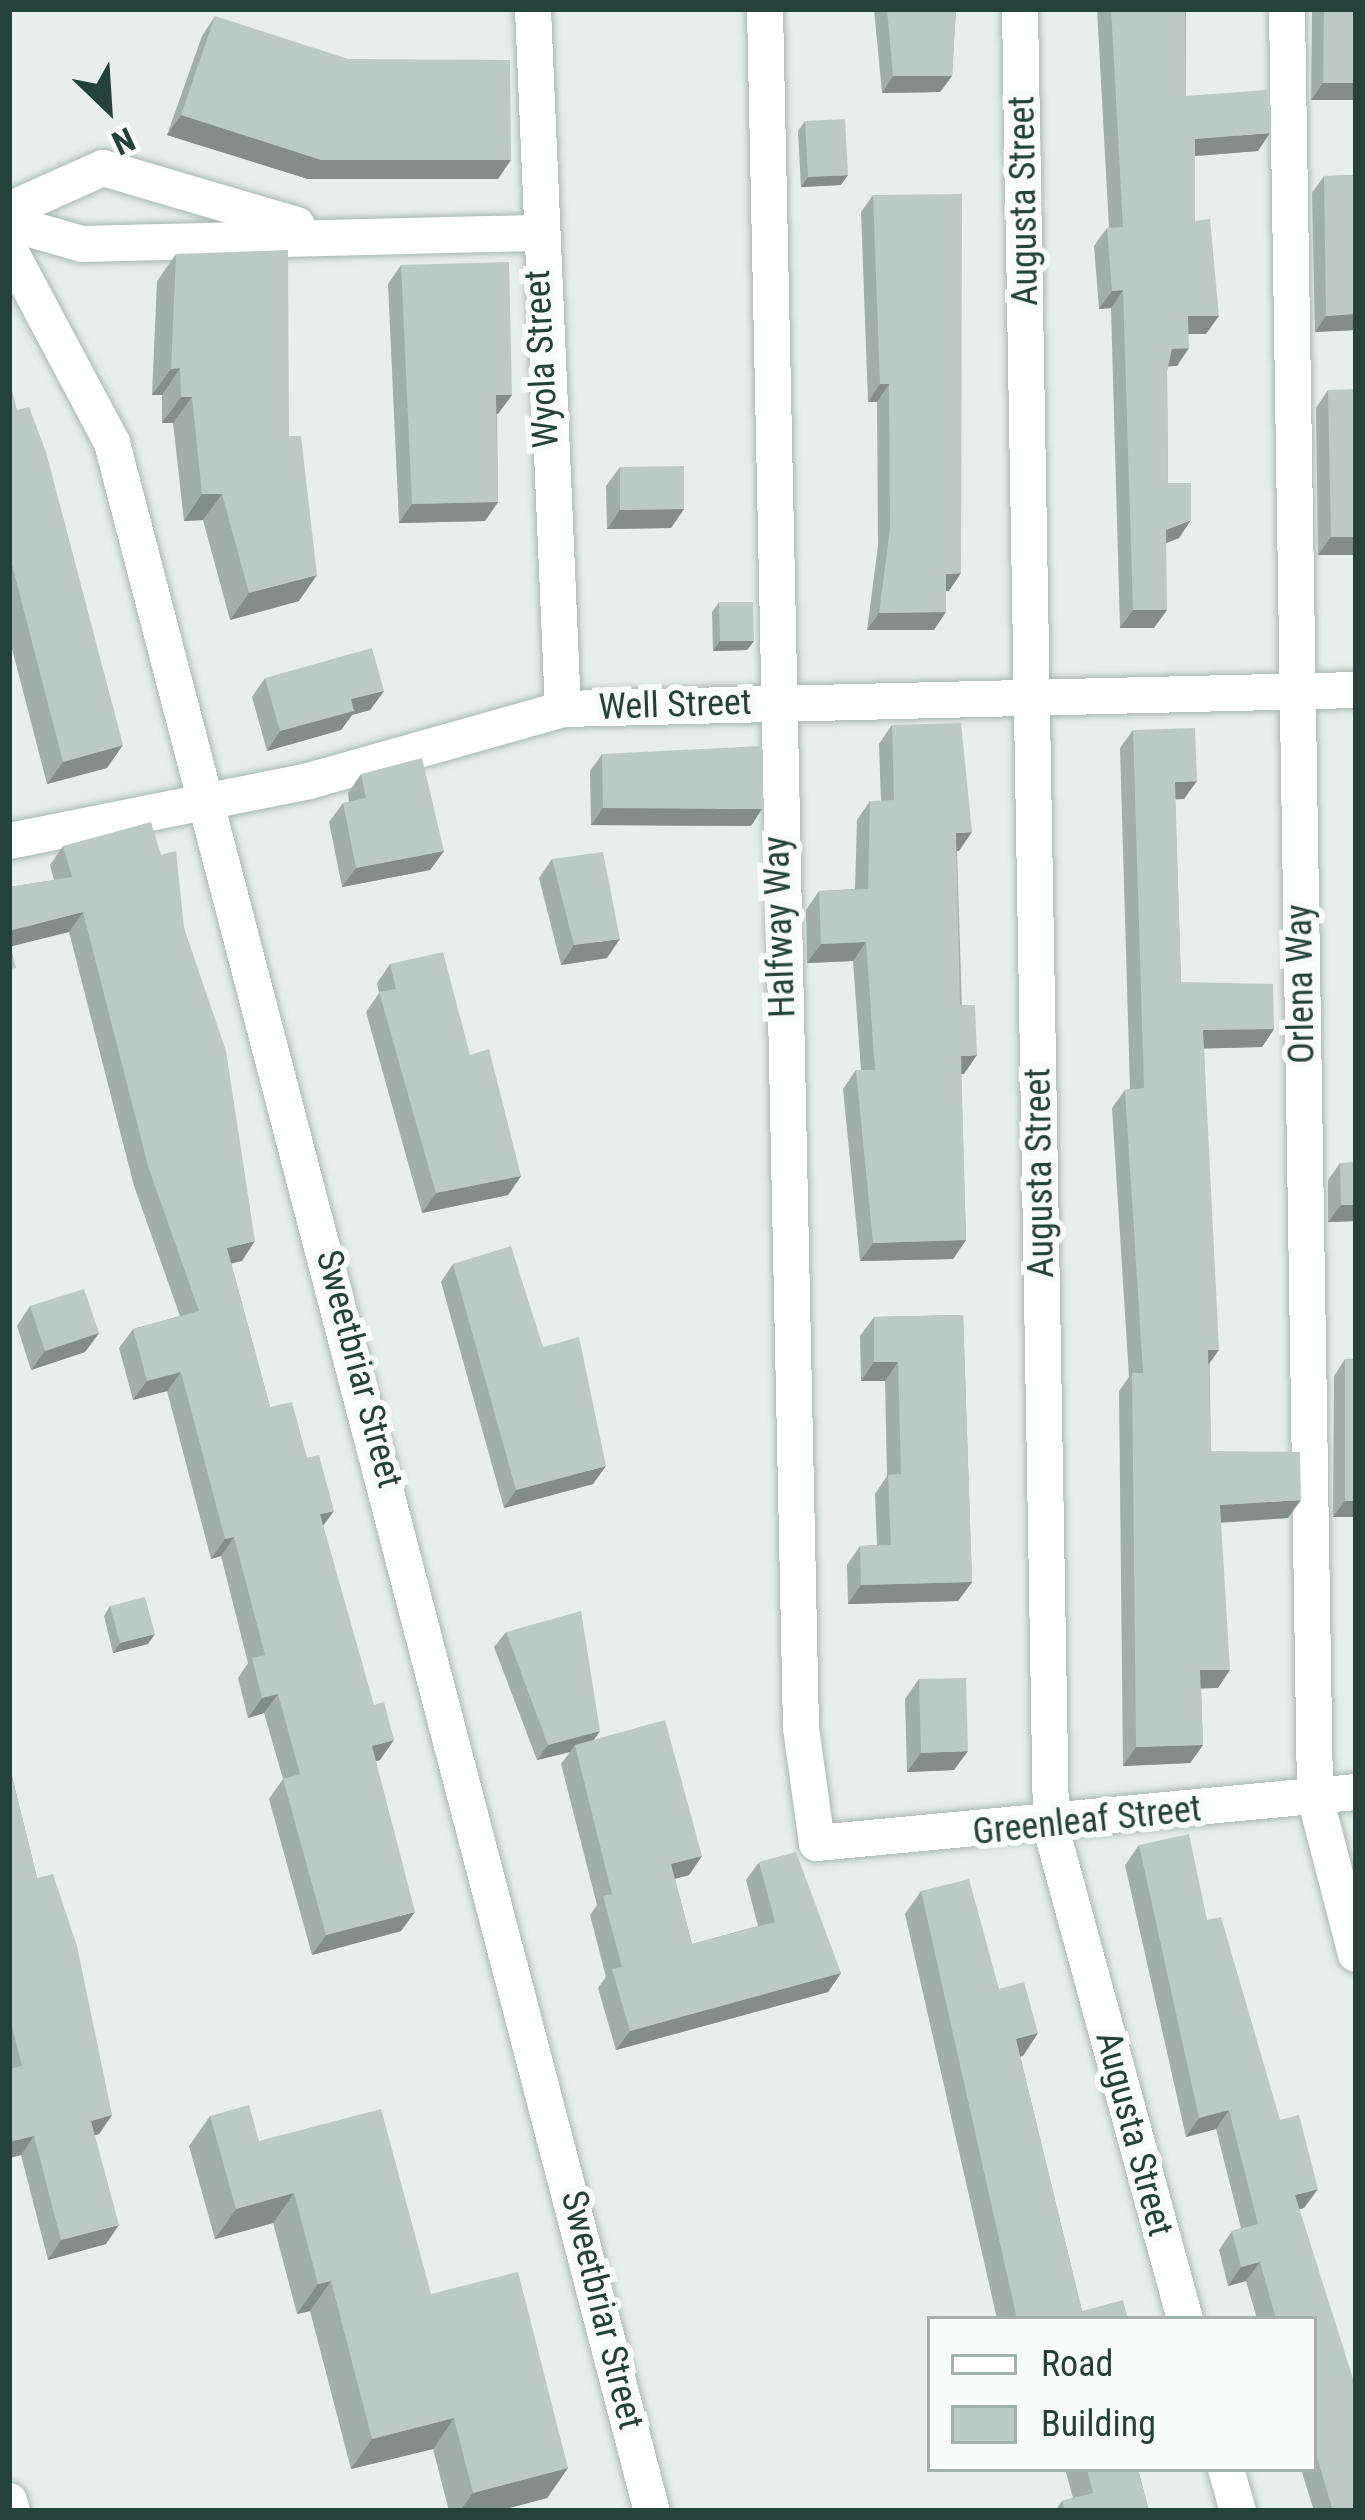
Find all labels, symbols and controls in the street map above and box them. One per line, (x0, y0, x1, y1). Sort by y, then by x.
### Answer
north arrow (48, 48, 168, 168)
street label: Augusta Street (1001, 96, 1047, 306)
text: N (106, 119, 141, 163)
street label: Wyola Street (516, 269, 568, 449)
street label: Well Street (598, 681, 752, 729)
street label: Halfway Way (755, 835, 805, 1019)
street label: Orlena Way (1278, 904, 1324, 1064)
street label: Augusta Street (1017, 1068, 1063, 1278)
street label: Sweetbriar Street (307, 1245, 411, 1493)
street label: Greenleaf Street (971, 1788, 1203, 1854)
street label: Augusta Street (1086, 2027, 1182, 2241)
street label: Sweetbriar Street (551, 2186, 653, 2434)
legend (927, 2316, 1317, 2472)
text: Road (1041, 2343, 1113, 2385)
text: Building (1041, 2403, 1156, 2445)

